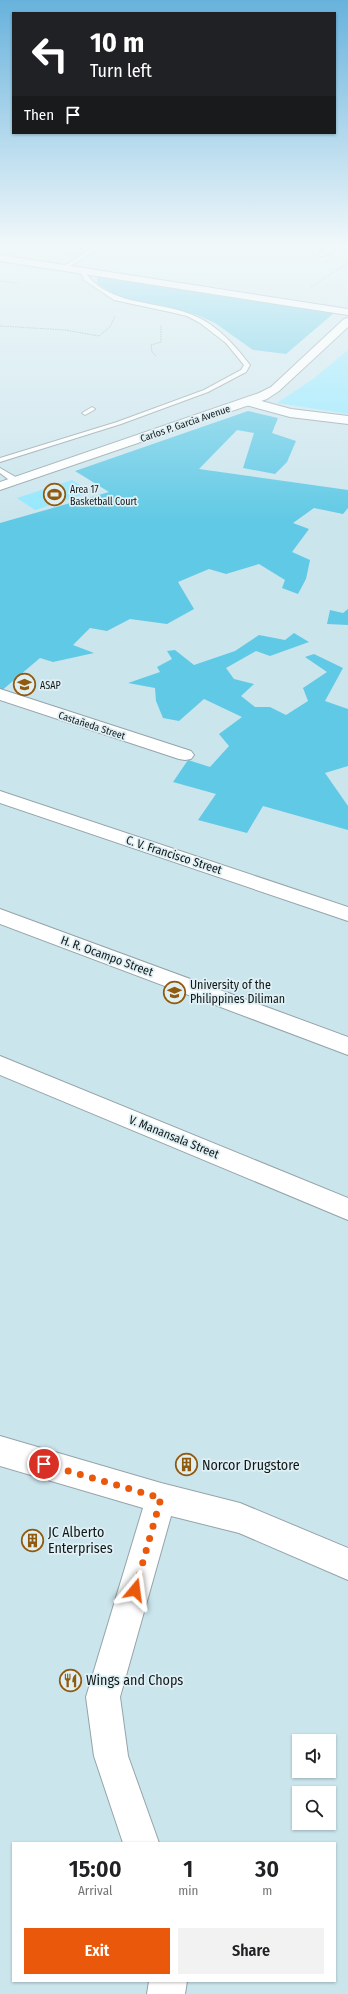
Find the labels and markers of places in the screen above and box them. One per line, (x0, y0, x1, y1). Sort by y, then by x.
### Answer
sports icon: Area 17 Basketball Court (41, 482, 67, 508)
place label: Area 17 Basketball Court (70, 484, 138, 508)
school or university icon: ASAP (11, 672, 37, 698)
place label: ASAP (40, 680, 61, 692)
place label: University of the Philippines Diliman (190, 978, 285, 1006)
school or university icon: University of the Philippines Diliman (161, 979, 187, 1005)
pin (27, 1447, 61, 1481)
building icon: Norcor Drugstore (174, 1452, 200, 1478)
place label: Norcor Drugstore (202, 1457, 300, 1474)
place label: JC Alberto Enterprises (48, 1524, 113, 1557)
building icon: JC Alberto Enterprises (19, 1527, 45, 1553)
restaurant icon: Wings and Chops (58, 1667, 84, 1693)
place label: Wings and Chops (86, 1672, 183, 1689)

